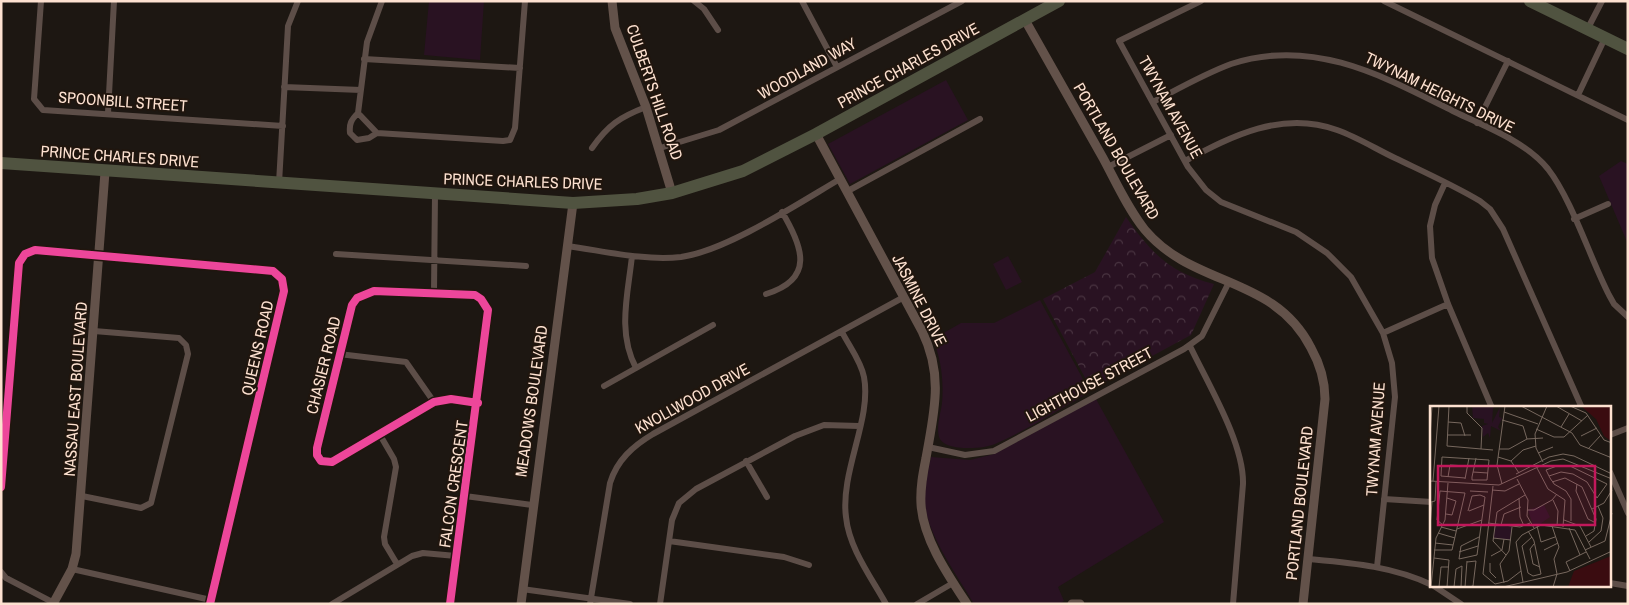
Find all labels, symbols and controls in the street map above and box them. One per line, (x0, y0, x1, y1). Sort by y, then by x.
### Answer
street label: PRINCE CHARLES DRIVE (833, 17, 983, 113)
street label: CULBERTS HILL ROAD (621, 21, 689, 163)
street label: WOODLAND WAY (754, 32, 860, 104)
street label: TWYNAM HEIGHTS DRIVE (1361, 46, 1519, 138)
street label: TWYNAM AVENUE (1134, 52, 1208, 162)
street label: PORTLAND BOULEVARD (1069, 78, 1165, 224)
street label: SPOONBILL STREET (58, 86, 188, 116)
street label: PRINCE CHARLES DRIVE (40, 139, 200, 173)
street label: PRINCE CHARLES DRIVE (443, 167, 603, 195)
street label: JASMINE DRIVE (887, 250, 953, 350)
street label: QUEENS ROAD (235, 298, 279, 398)
street label: NASSAU EAST BOULEVARD (58, 301, 92, 477)
street label: CHASIER ROAD (300, 314, 346, 416)
street label: MEADOWS BOULEVARD (509, 324, 553, 478)
street label: LIGHTHOUSE STREET (1022, 341, 1156, 427)
street label: KNOLLWOOD DRIVE (631, 357, 753, 439)
street label: TWYNAM AVENUE (1360, 381, 1390, 497)
inset map (1430, 406, 1612, 588)
street label: FALCON CRESCENT (433, 419, 473, 549)
street label: PORTLAND BOULEVARD (1280, 425, 1318, 581)

